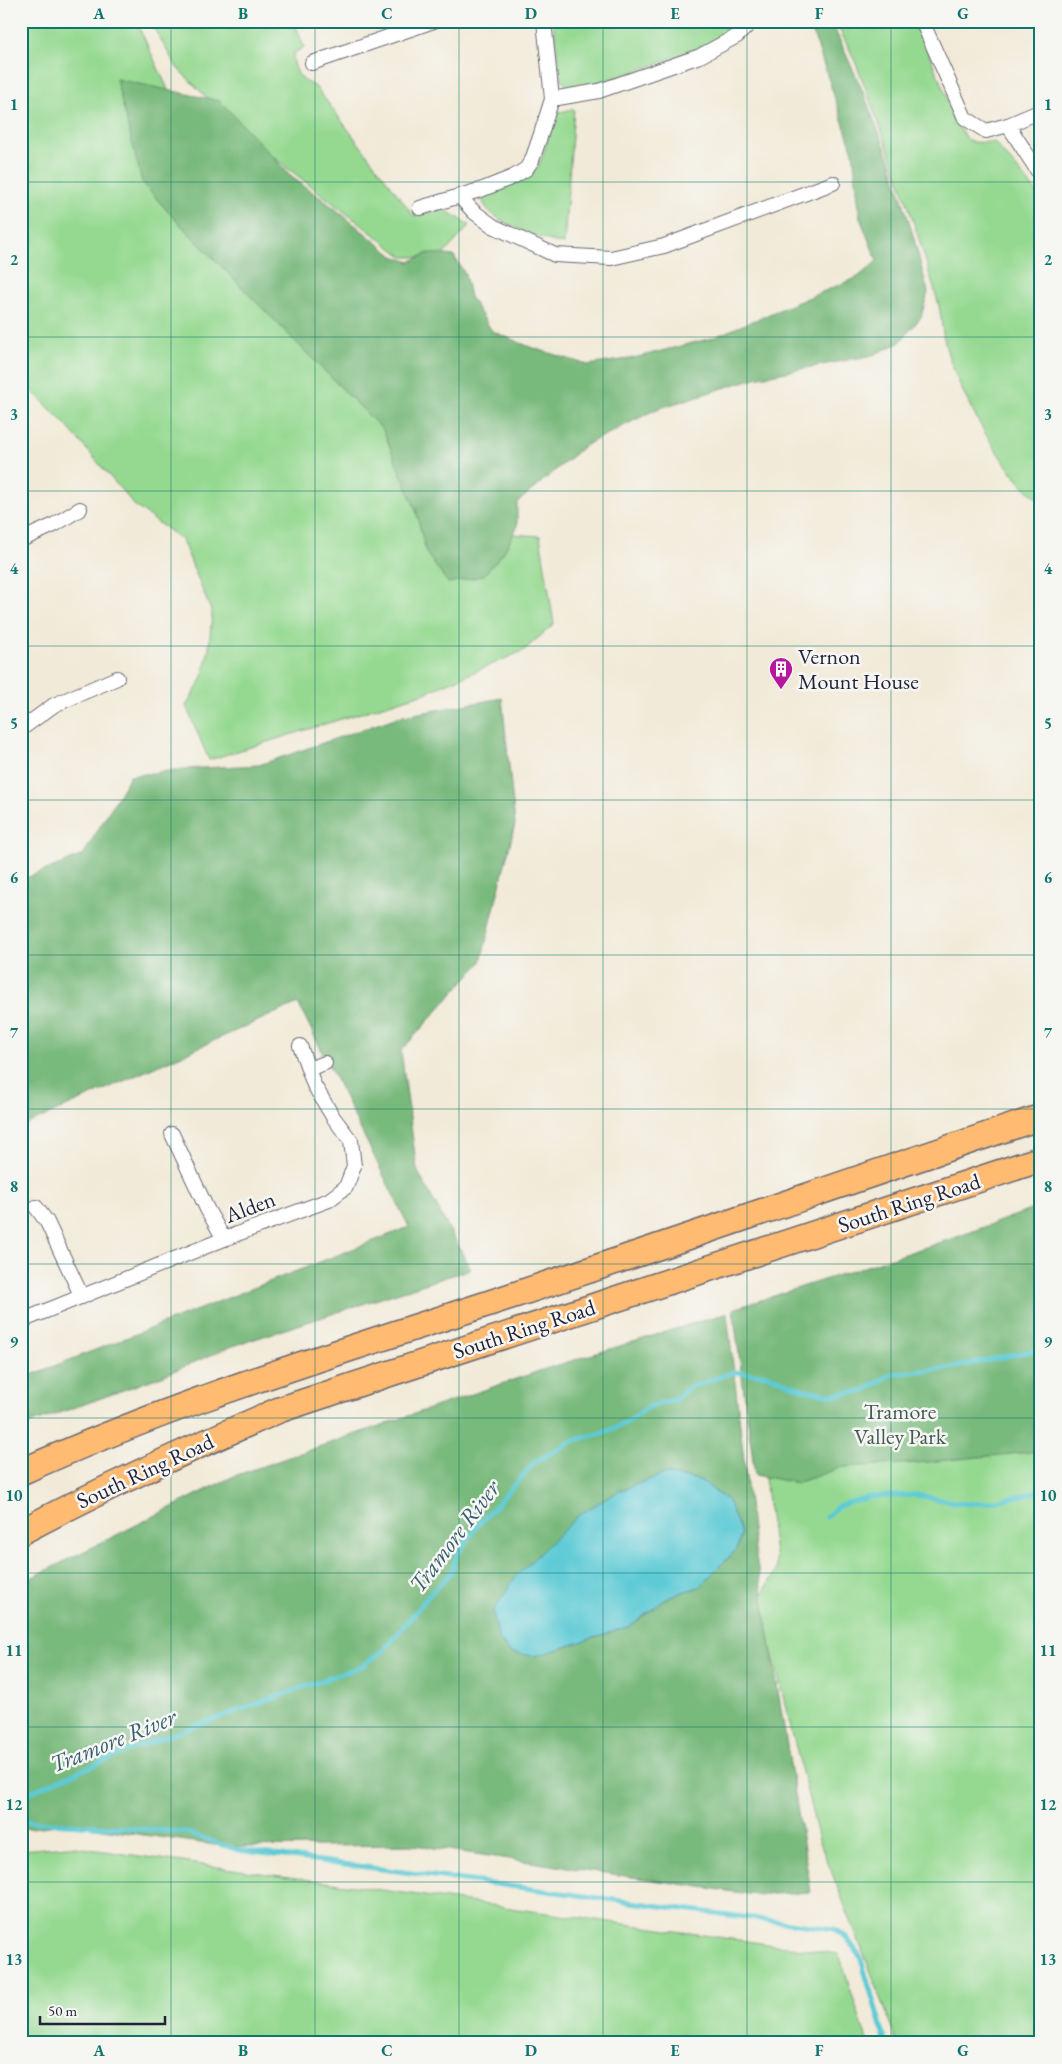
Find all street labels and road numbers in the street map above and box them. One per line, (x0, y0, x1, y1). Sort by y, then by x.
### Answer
street label: South Ring Road (834, 1166, 985, 1240)
street label: Alden (220, 1184, 280, 1230)
street label: South Ring Road (449, 1292, 600, 1366)
street label: South Ring Road (72, 1426, 219, 1515)

